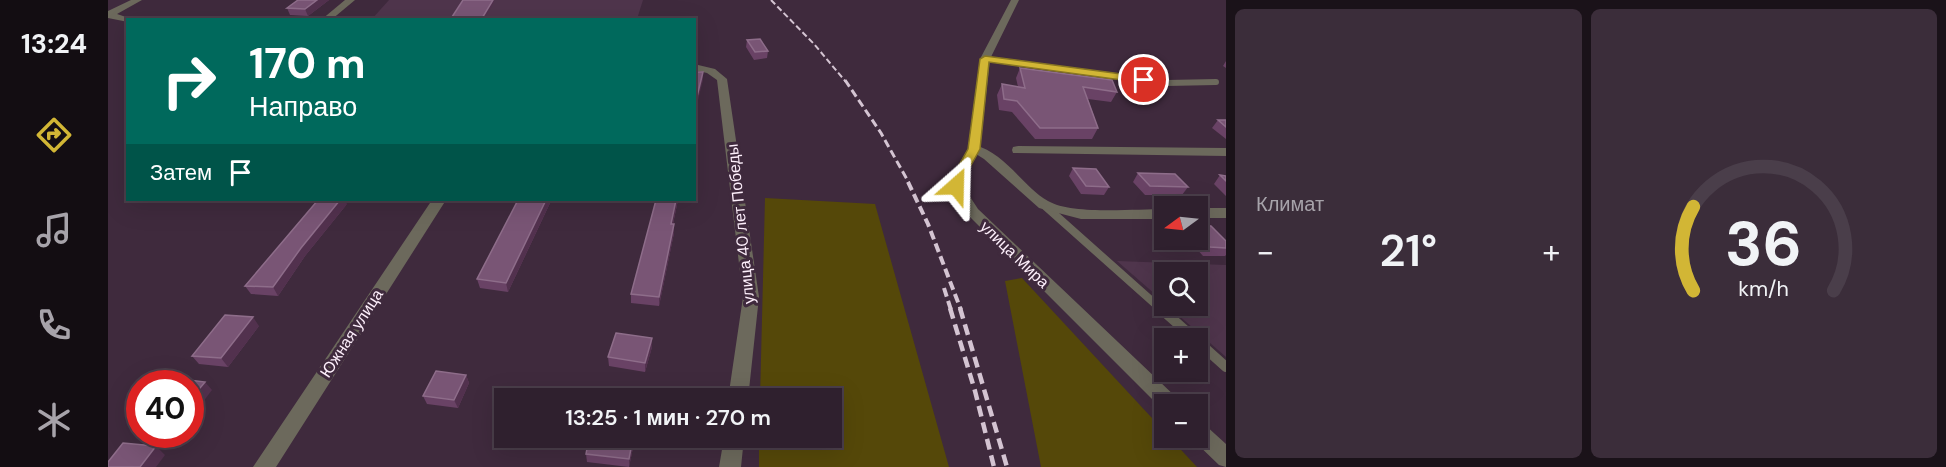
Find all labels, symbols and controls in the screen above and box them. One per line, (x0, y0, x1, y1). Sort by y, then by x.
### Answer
text: 13:24 (21, 26, 87, 61)
text: 170 m (249, 36, 366, 91)
icon: right (150, 42, 228, 120)
pin (1118, 54, 1169, 105)
icon: arrive (1127, 63, 1160, 96)
text: Направо (249, 89, 357, 124)
icon: directions (33, 114, 75, 156)
street label: улица 40 лет Победы (722, 143, 759, 305)
position arrow (924, 154, 988, 218)
icon: arrive (224, 156, 257, 189)
text: Затем (150, 158, 212, 187)
text: Климат (1256, 191, 1324, 217)
north arrow (1154, 196, 1208, 250)
map controls (1154, 196, 1208, 448)
text: 36 (1725, 203, 1802, 284)
icon: music (33, 209, 75, 251)
street label: улица Мира (976, 216, 1054, 293)
text: 21° (1379, 221, 1437, 280)
text: − (1256, 230, 1274, 273)
text: + (1542, 230, 1560, 273)
button: search (1154, 262, 1208, 316)
text: km/h (1738, 275, 1789, 303)
street label: Южная улица (315, 285, 388, 382)
icon: phone (33, 304, 75, 346)
button: + (1154, 328, 1208, 382)
speed limit sign: 40 (126, 370, 204, 448)
button: − (1154, 394, 1208, 448)
icon: climate (33, 399, 75, 441)
text: 13:25 · 1 мин · 270 m (565, 403, 771, 432)

